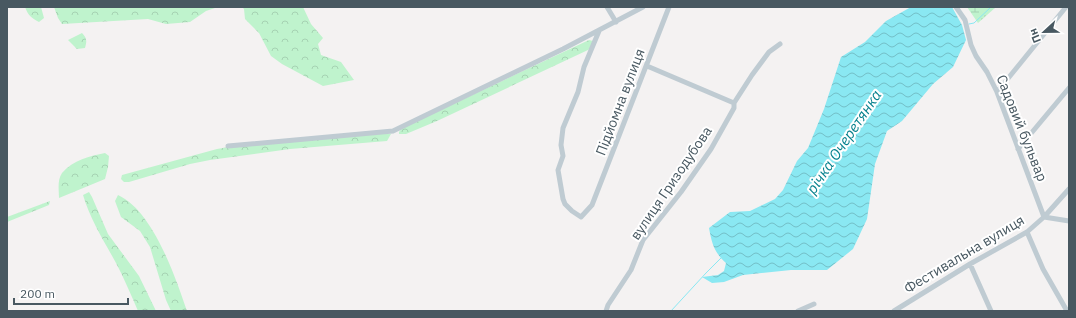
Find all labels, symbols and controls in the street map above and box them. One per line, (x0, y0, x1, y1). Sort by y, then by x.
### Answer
north arrow (1024, 12, 1064, 52)
text: Пн (1026, 26, 1044, 45)
street label: Підйомна вулиця (591, 46, 649, 158)
street label: Садовий бульвар (992, 72, 1052, 184)
water label: річка Очеретянка (801, 86, 886, 198)
street label: вулиця Гризодубова (626, 122, 716, 243)
street label: Фестивальна вулиця (900, 211, 1028, 297)
scale bar (14, 280, 128, 306)
text: 200 m (20, 286, 55, 301)

